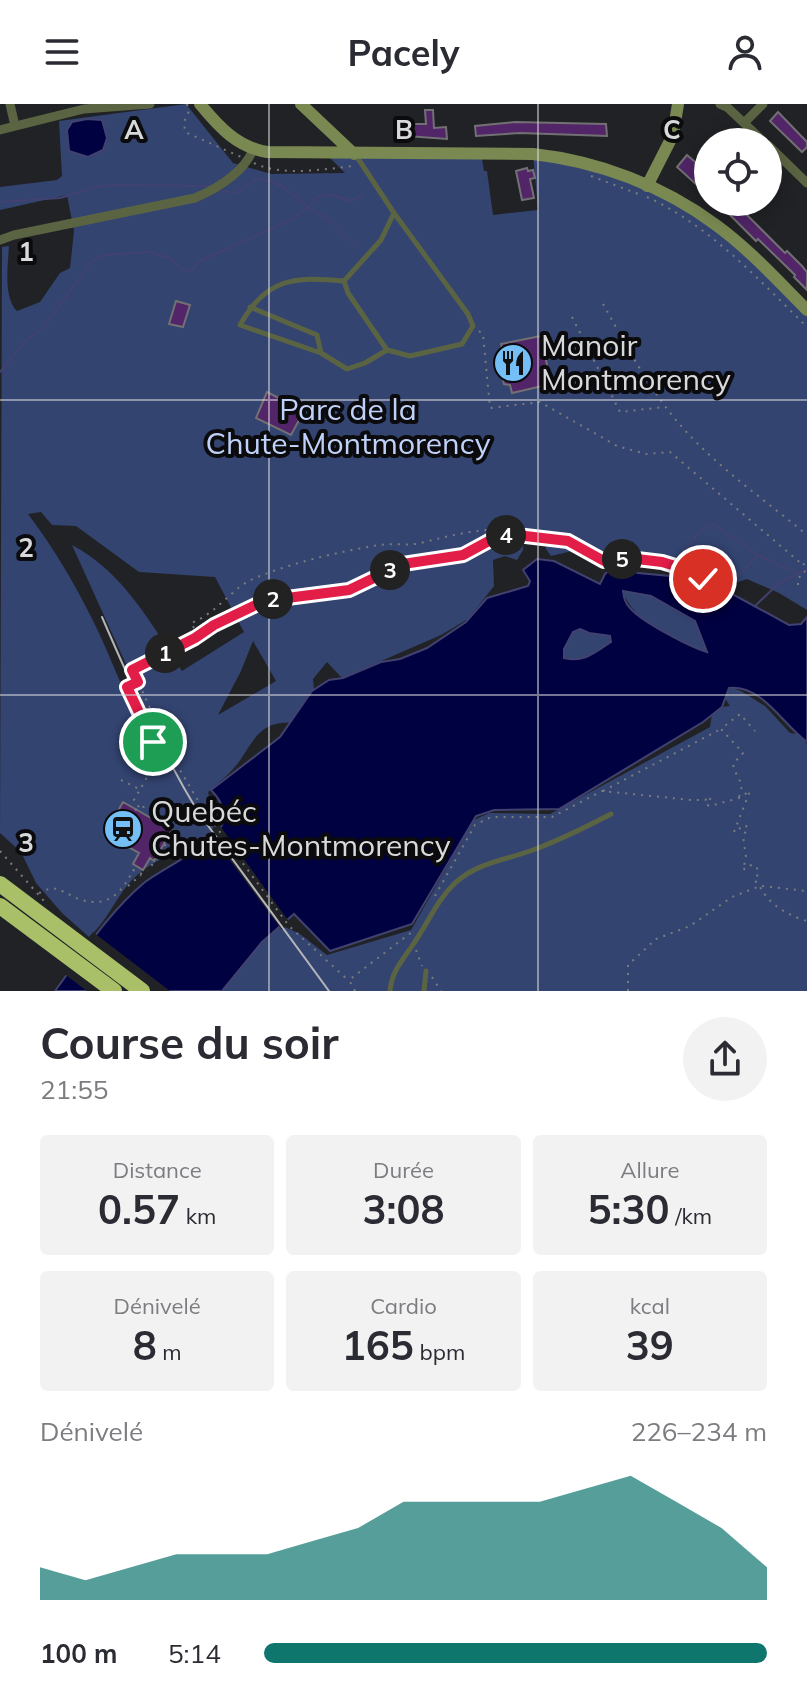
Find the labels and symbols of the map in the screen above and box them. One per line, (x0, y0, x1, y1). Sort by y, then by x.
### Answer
text: A (124, 113, 144, 146)
text: B (395, 113, 413, 146)
text: C (663, 113, 681, 146)
text: 1 (18, 235, 34, 268)
place label: Manoir Montmorency (541, 326, 731, 398)
restaurant icon: Manoir Montmorency (492, 342, 534, 384)
park label: Parc de la Chute-Montmorency (205, 390, 491, 462)
pin: 4 (486, 515, 526, 555)
text: 2 (18, 531, 34, 564)
pin: 5 (602, 539, 642, 579)
pin (669, 545, 737, 613)
pin: 3 (370, 550, 410, 590)
pin: 2 (253, 579, 293, 619)
pin: 1 (145, 633, 185, 673)
pin (119, 708, 187, 776)
place label: Quebéc Chutes-Montmorency (151, 792, 451, 864)
station icon: Quebéc Chutes-Montmorency (102, 808, 144, 850)
text: 3 (18, 826, 34, 859)

